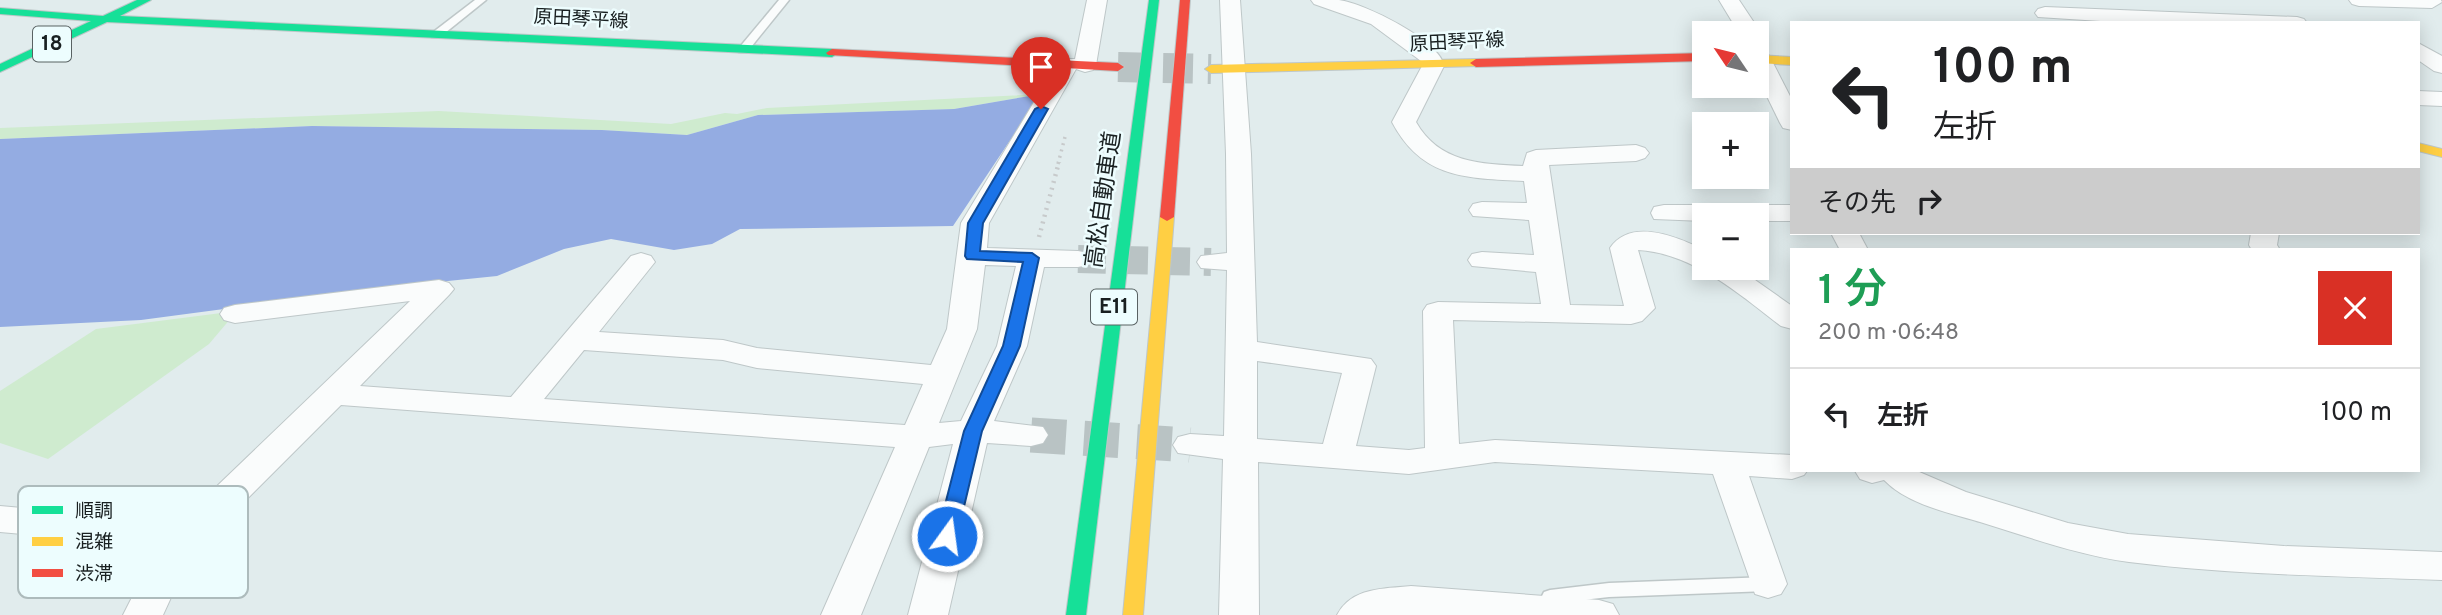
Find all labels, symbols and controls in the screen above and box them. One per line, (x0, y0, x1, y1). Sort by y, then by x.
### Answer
street label: 原田琴平線 (533, 6, 629, 34)
north arrow (1692, 21, 1769, 98)
map controls (1692, 21, 1769, 280)
road number: 18 (33, 26, 71, 61)
street label: 原田琴平線 (1409, 29, 1505, 57)
pin (1011, 37, 1071, 109)
text: 100 m (1933, 39, 2072, 101)
icon: arrive (1022, 48, 1060, 86)
icon: left (1818, 49, 1909, 140)
text: 左折 (1933, 109, 1997, 149)
button: + (1692, 112, 1769, 189)
street label: 高松自動車道 (1081, 130, 1129, 270)
icon: right (1910, 182, 1948, 220)
text: その先 (1818, 188, 1896, 221)
button: − (1692, 203, 1769, 280)
text: 1 分 (1818, 266, 1887, 319)
button: close (2318, 271, 2392, 345)
road number: E11 (1091, 290, 1137, 324)
text: 200 m · 06:48 (1818, 319, 1959, 348)
icon: left (1818, 395, 1856, 433)
text: 100 m (2321, 397, 2392, 430)
text: 左折 (1877, 401, 1929, 434)
legend (18, 486, 248, 598)
position arrow (910, 499, 984, 573)
text: 順調 (75, 500, 113, 524)
text: 混雑 (75, 531, 113, 555)
text: 渋滞 (75, 563, 113, 587)

